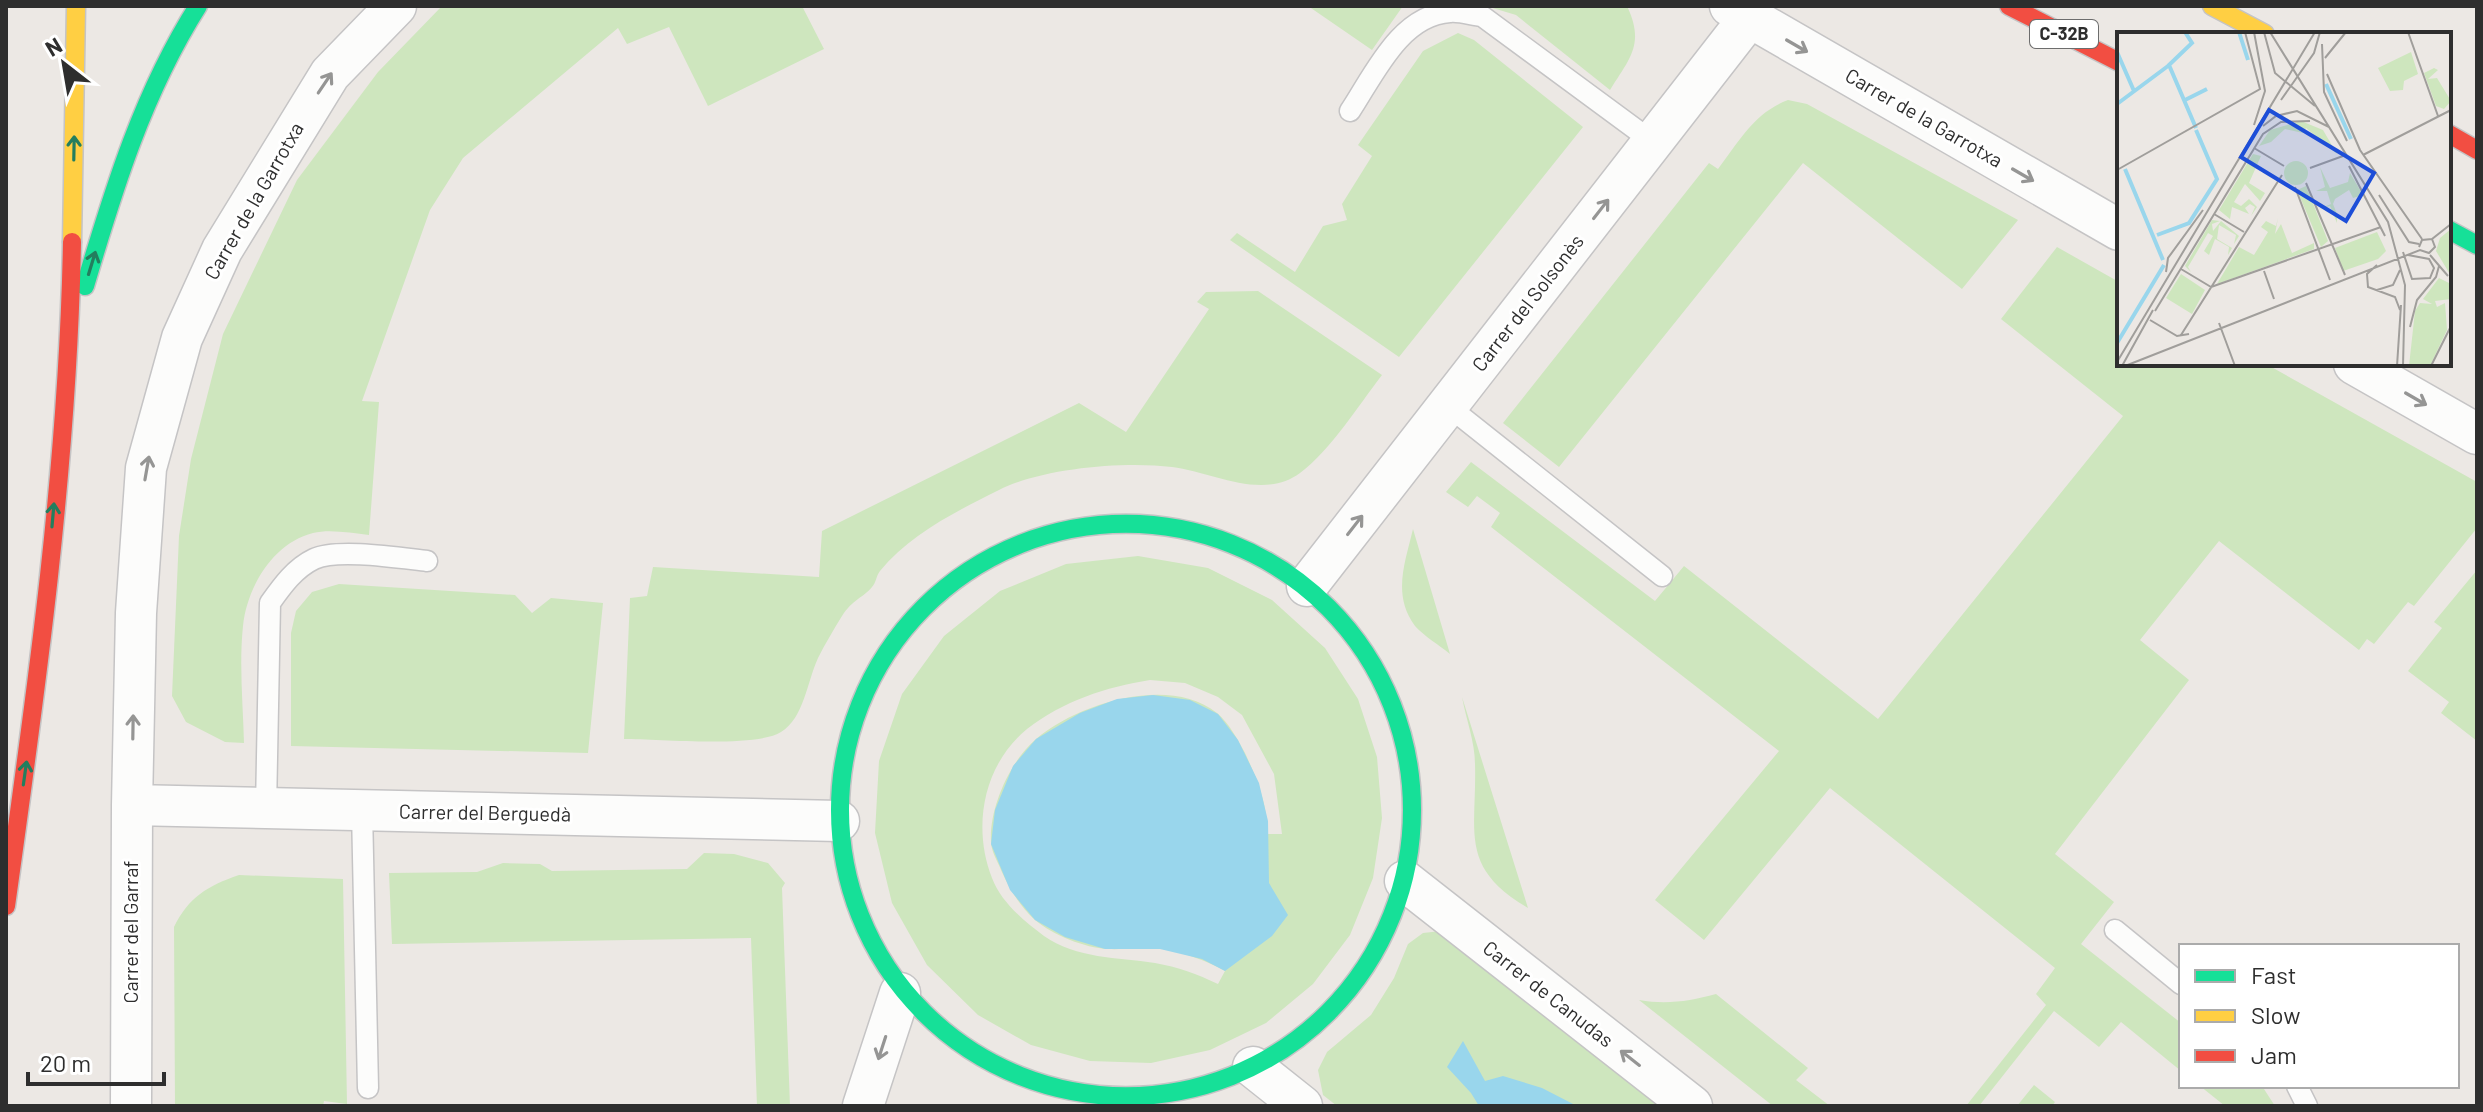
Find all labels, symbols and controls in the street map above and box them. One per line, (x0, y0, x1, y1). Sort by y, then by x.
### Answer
road number: C-32B (2030, 20, 2098, 48)
north arrow (24, 24, 104, 104)
text: N (40, 31, 66, 61)
inset map (2117, 32, 2451, 366)
one-way arrow (1785, 38, 1808, 54)
street label: Carrer de la Garrotxa (1842, 62, 2007, 172)
one-way arrow (317, 72, 333, 94)
street label: Carrer de la Garrotxa (198, 118, 308, 283)
one-way arrow (66, 135, 81, 162)
one-way arrow (2010, 168, 2034, 183)
one-way arrow (1592, 199, 1610, 220)
street label: Carrer del Solsonès (1466, 229, 1588, 376)
one-way arrow (85, 251, 100, 277)
one-way arrow (2403, 392, 2427, 407)
one-way arrow (141, 456, 156, 481)
one-way arrow (46, 502, 61, 529)
one-way arrow (1346, 515, 1364, 536)
one-way arrow (126, 714, 141, 741)
one-way arrow (18, 761, 33, 786)
street label: Carrer del Berguedà (399, 798, 571, 826)
street label: Carrer del Garraf (118, 861, 142, 1003)
street label: Carrer de Canudas (1479, 935, 1619, 1052)
legend (2179, 944, 2459, 1088)
text: Fast (2251, 960, 2296, 989)
text: Slow (2251, 1000, 2300, 1029)
one-way arrow (874, 1035, 889, 1060)
scale bar (28, 1036, 164, 1086)
text: Jam (2251, 1040, 2297, 1069)
text: 20 m (40, 1048, 91, 1077)
one-way arrow (1620, 1050, 1642, 1067)

